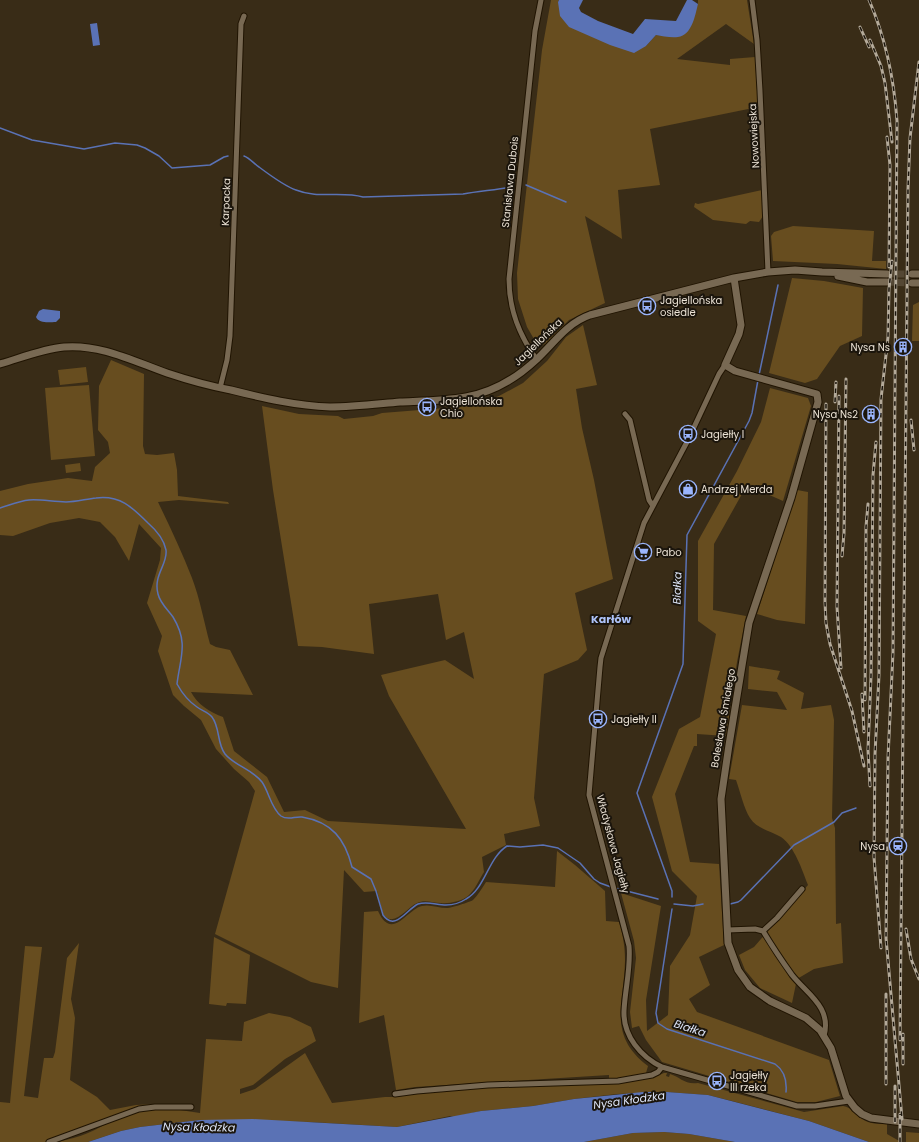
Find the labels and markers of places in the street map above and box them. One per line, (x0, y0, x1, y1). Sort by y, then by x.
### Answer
place label: Jagiellońska osiedle (660, 293, 722, 320)
bus stop icon: Jagiellońska osiedle (637, 296, 657, 316)
building icon: Nysa Ns (893, 337, 913, 357)
place label: Nysa Ns (850, 340, 890, 355)
place label: Jagiellońska Chio (440, 394, 502, 421)
bus stop icon: Jagiellońska Chio (417, 397, 437, 417)
building icon: Nysa Ns2 (861, 404, 881, 424)
place label: Nysa Ns2 (813, 407, 858, 422)
bus stop icon: Jagiełły I (678, 424, 698, 444)
place label: Jagiełły I (701, 427, 744, 442)
shop icon: Andrzej Merda (678, 479, 698, 499)
place label: Andrzej Merda (701, 482, 773, 497)
supermarket icon: Pabo (633, 542, 653, 562)
place label: Pabo (656, 545, 682, 560)
bus stop icon: Jagiełły II (588, 709, 608, 729)
place label: Jagiełły II (611, 712, 657, 727)
station icon: Nysa (888, 836, 908, 856)
place label: Nysa (860, 839, 885, 854)
place label: Jagiełły III rzeka (730, 1068, 768, 1095)
bus stop icon: Jagiełły III rzeka (707, 1071, 727, 1091)

